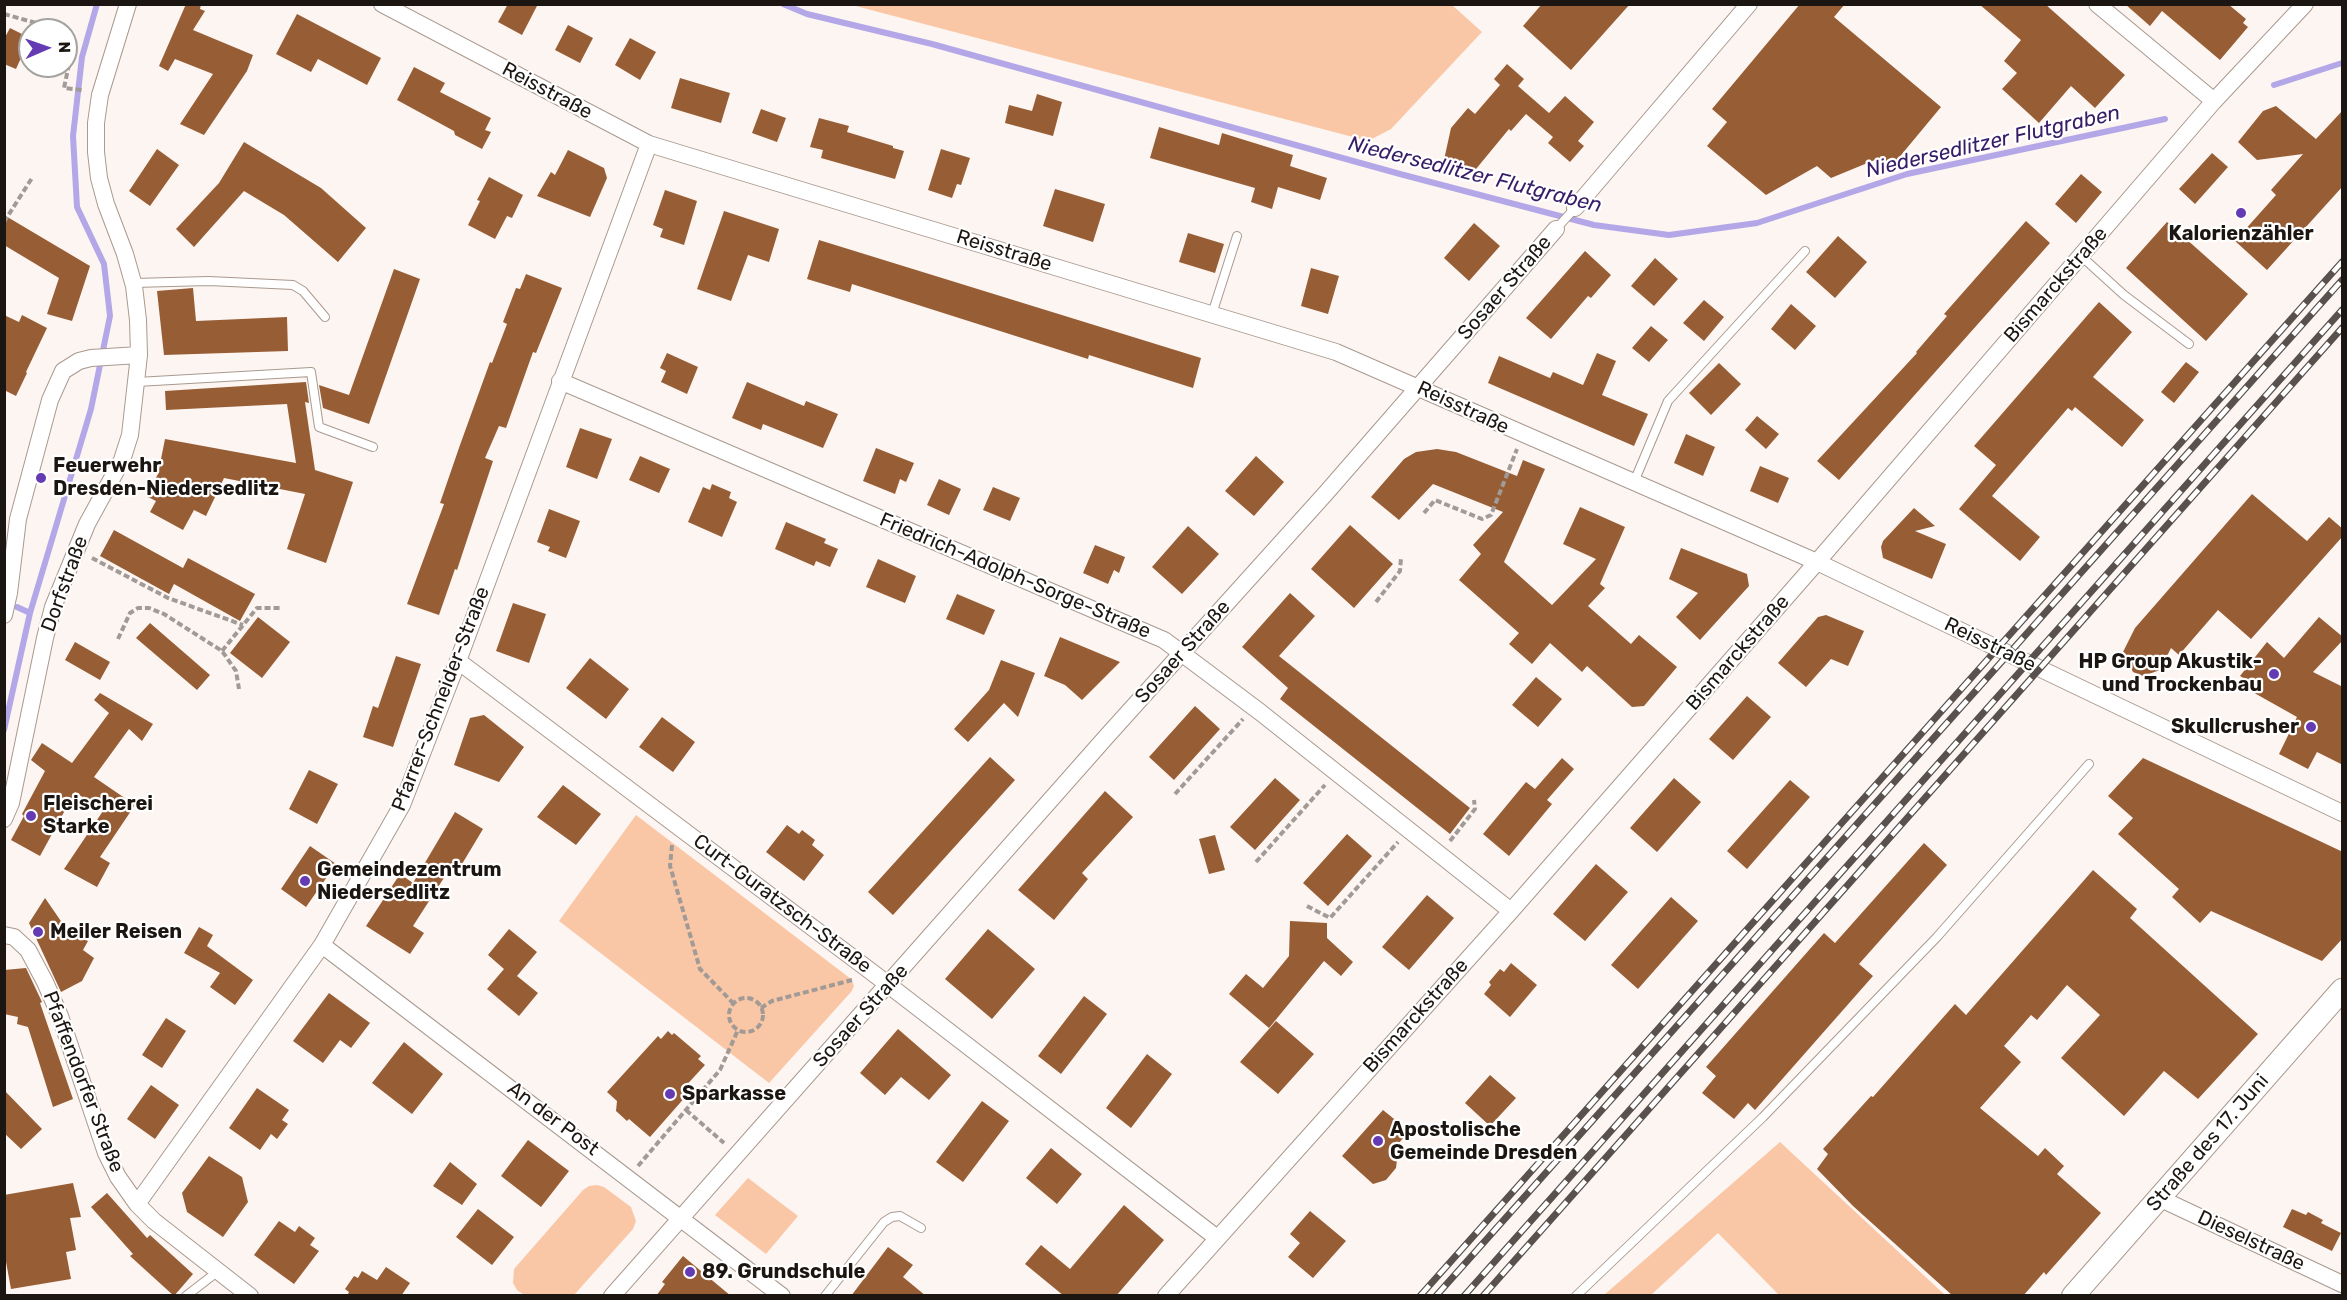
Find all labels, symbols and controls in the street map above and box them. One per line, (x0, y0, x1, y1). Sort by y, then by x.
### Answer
north arrow (18, 18, 78, 78)
text: N (55, 41, 74, 54)
street label: Reisstraße (498, 57, 596, 125)
water label: Niedersedlitzer Flutgraben (1863, 100, 2123, 184)
water label: Niedersedlitzer Flutgraben (1346, 131, 1604, 219)
marker: Kalorienzähler (2234, 206, 2248, 220)
street label: Bismarckstraße (1999, 222, 2113, 348)
place label: Kalorienzähler (2169, 222, 2313, 246)
street label: Reisstraße (953, 225, 1055, 277)
street label: Sosaer Straße (1453, 231, 1557, 345)
street label: Reisstraße (1413, 376, 1513, 440)
place label: Feuerwehr Dresden-Niedersedlitz (53, 454, 279, 501)
marker: Feuerwehr Dresden-Niedersedlitz (34, 471, 48, 485)
street label: Friedrich-Adolph-Sorge-Straße (876, 508, 1154, 644)
street label: Dorfstraße (37, 533, 93, 635)
street label: Pfarrer-Schneider-Straße (387, 583, 495, 815)
street label: Bismarckstraße (1681, 590, 1795, 716)
street label: Sosaer Straße (1130, 595, 1236, 709)
street label: Reisstraße (1940, 613, 2040, 677)
place label: HP Group Akustik- und Trockenbau (2079, 650, 2262, 697)
marker: HP Group Akustik- und Trockenbau (2267, 667, 2281, 681)
place label: Skullcrusher (2171, 715, 2299, 739)
marker: Skullcrusher (2304, 720, 2318, 734)
place label: Fleischerei Starke (43, 792, 153, 839)
marker: Fleischerei Starke (24, 809, 38, 823)
street label: Curt-Guratzsch-Straße (688, 829, 876, 979)
place label: Gemeindezentrum Niedersedlitz (317, 858, 502, 905)
marker: Gemeindezentrum Niedersedlitz (298, 874, 312, 888)
place label: Meiler Reisen (50, 920, 182, 944)
marker: Meiler Reisen (31, 925, 45, 939)
street label: Bismarckstraße (1358, 954, 1474, 1078)
street label: Sosaer Straße (808, 959, 914, 1073)
street label: Pfaffendorfer Straße (37, 988, 129, 1176)
street label: Straße des 17. Juni (2142, 1070, 2274, 1216)
street label: An der Post (503, 1077, 603, 1161)
place label: Sparkasse (682, 1082, 786, 1106)
marker: Sparkasse (663, 1087, 677, 1101)
place label: Apostolische Gemeinde Dresden (1390, 1118, 1577, 1165)
marker: Apostolische Gemeinde Dresden (1371, 1134, 1385, 1148)
street label: Dieselstraße (2194, 1206, 2308, 1276)
place label: 89. Grundschule (702, 1260, 865, 1284)
marker: 89. Grundschule (683, 1265, 697, 1279)

